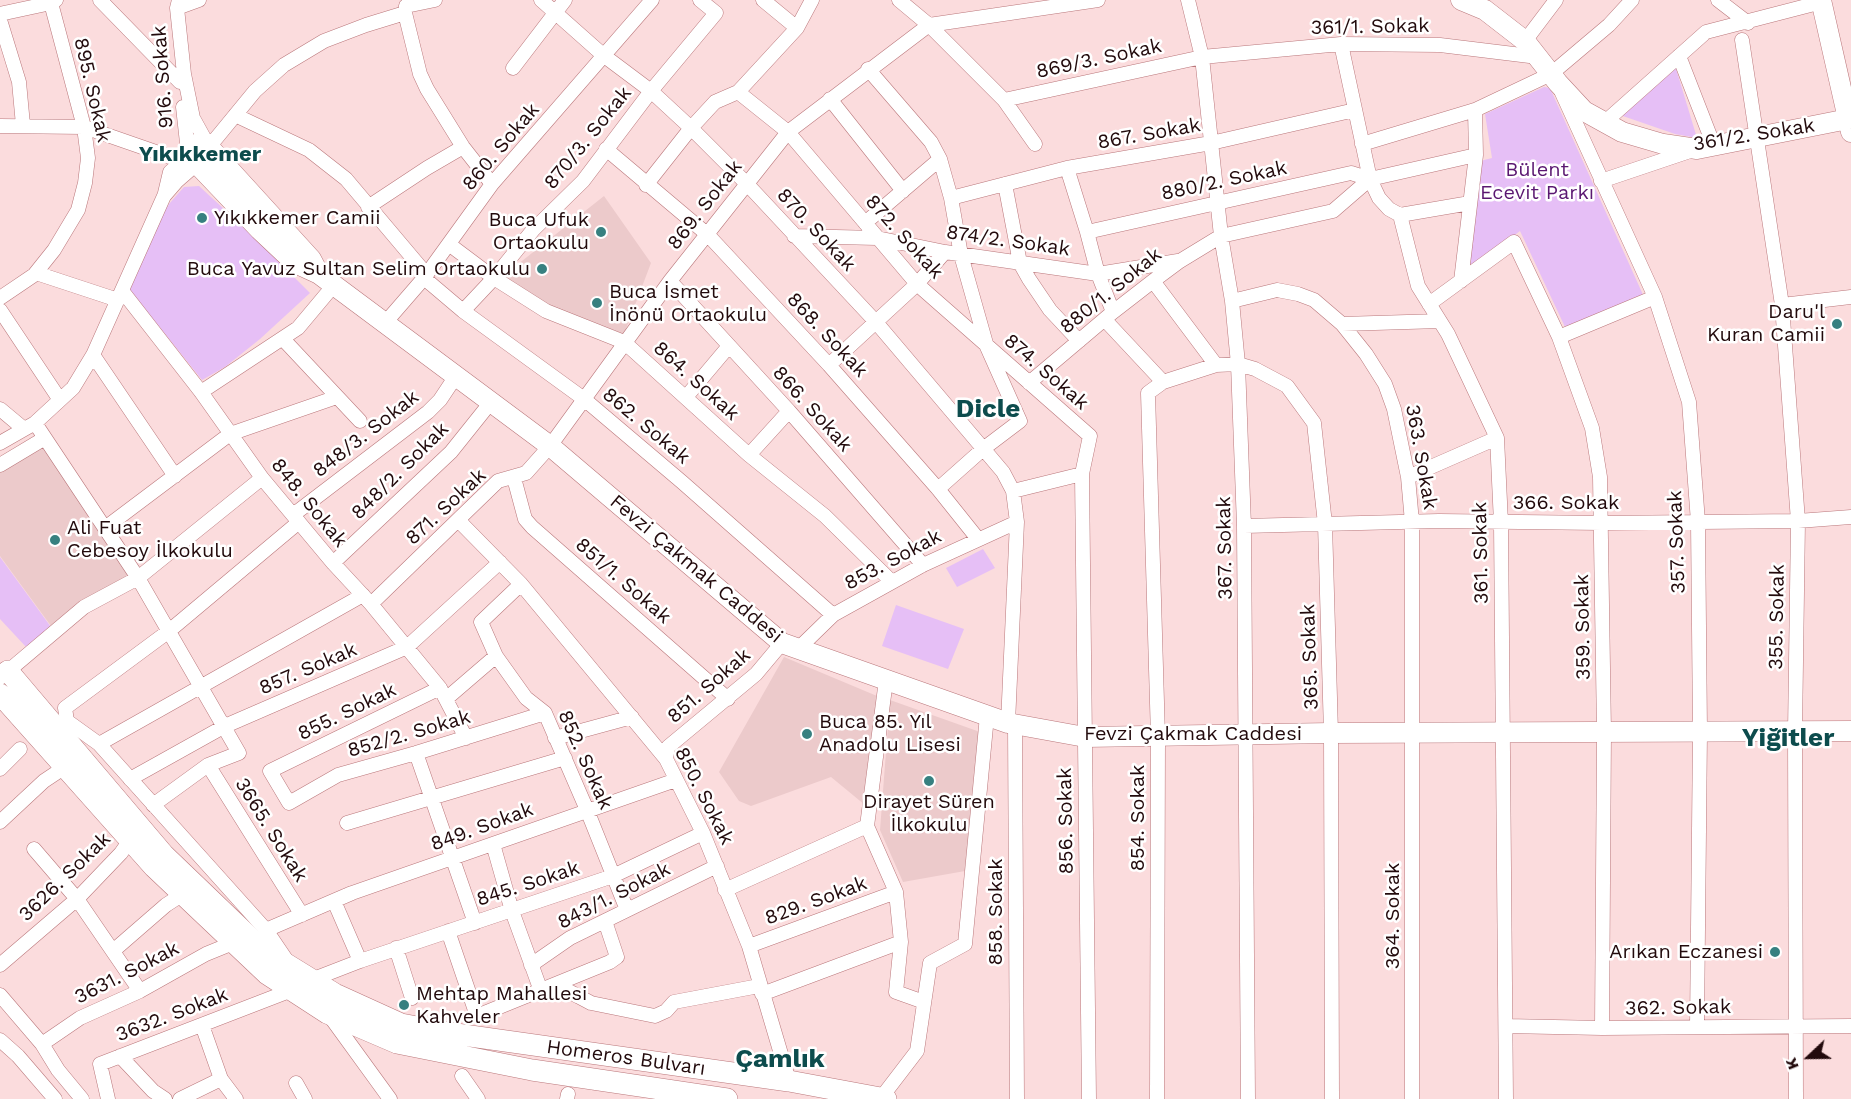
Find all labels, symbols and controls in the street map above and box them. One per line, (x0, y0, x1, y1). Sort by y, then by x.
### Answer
street label: 361/1. Sokak (1310, 14, 1430, 40)
street label: 916. Sokak (147, 25, 179, 129)
street label: 869/3. Sokak (1034, 34, 1164, 84)
street label: 895. Sokak (68, 35, 116, 145)
street label: 870/3. Sokak (539, 82, 637, 194)
street label: 860. Sokak (457, 98, 545, 196)
street label: 867. Sokak (1096, 113, 1202, 155)
street label: 361/2. Sokak (1691, 114, 1817, 156)
district label: Yıkıkkemer (139, 142, 261, 168)
street label: 869. Sokak (663, 155, 747, 255)
street label: 880/2. Sokak (1159, 156, 1289, 206)
park label: Bülent Ecevit Parkı (1480, 158, 1594, 205)
street label: 870. Sokak (771, 183, 861, 277)
street label: 872. Sokak (860, 190, 948, 284)
place label: Yıkıkkemer Camii (214, 206, 380, 230)
place label: Buca Ufuk Ortaokulu (489, 208, 589, 255)
marker: Yıkıkkemer Camii (195, 211, 209, 225)
street label: 874/2. Sokak (945, 220, 1071, 262)
marker: Buca Ufuk Ortaokulu (594, 225, 608, 239)
street label: 880/1. Sokak (1055, 243, 1167, 339)
place label: Buca Yavuz Sultan Selim Ortaokulu (187, 257, 530, 281)
marker: Buca Yavuz Sultan Selim Ortaokulu (535, 262, 549, 276)
place label: Buca İsmet İnönü Ortaokulu (609, 280, 767, 327)
street label: 868. Sokak (782, 287, 872, 383)
marker: Buca İsmet İnönü Ortaokulu (590, 296, 604, 310)
place label: Daru'l Kuran Camii (1707, 300, 1825, 347)
marker: Daru'l Kuran Camii (1830, 317, 1844, 331)
street label: 874. Sokak (999, 329, 1093, 415)
street label: 864. Sokak (648, 336, 744, 426)
street label: 866. Sokak (767, 361, 857, 457)
street label: 862. Sokak (597, 382, 695, 470)
street label: 848/3. Sokak (308, 385, 424, 483)
district label: Dicle (956, 393, 1020, 425)
street label: 363. Sokak (1400, 403, 1442, 511)
street label: 848/2. Sokak (346, 417, 454, 525)
street label: 848. Sokak (266, 454, 352, 552)
street label: 871. Sokak (401, 464, 491, 550)
street label: Fevzi Çakmak Caddesi (605, 490, 787, 648)
street label: 357. Sokak (1663, 490, 1691, 594)
street label: 366. Sokak (1513, 491, 1619, 515)
street label: 367. Sokak (1212, 496, 1238, 600)
street label: 361. Sokak (1468, 502, 1494, 604)
place label: Ali Fuat Cebesoy İlkokulu (67, 516, 233, 563)
street label: 853. Sokak (840, 524, 946, 596)
marker: Ali Fuat Cebesoy İlkokulu (48, 533, 62, 547)
street label: 851/1. Sokak (570, 533, 676, 629)
street label: 355. Sokak (1764, 564, 1790, 670)
street label: 359. Sokak (1570, 574, 1596, 680)
street label: 365. Sokak (1296, 604, 1324, 710)
street label: 857. Sokak (255, 638, 361, 700)
street label: 851. Sokak (662, 643, 756, 729)
street label: 855. Sokak (294, 678, 400, 746)
street label: 852/2. Sokak (345, 705, 473, 763)
street label: 852. Sokak (552, 707, 618, 813)
place label: Buca 85. Yıl Anadolu Lisesi (819, 710, 961, 757)
street label: Fevzi Çakmak Caddesi (1084, 722, 1302, 746)
district label: Yiğitler (1742, 722, 1834, 754)
marker: Buca 85. Yıl Anadolu Lisesi (800, 727, 814, 741)
street label: 850. Sokak (669, 743, 739, 849)
street label: 854. Sokak (1126, 765, 1150, 871)
street label: 856. Sokak (1053, 767, 1079, 875)
street label: 3665. Sokak (229, 773, 313, 887)
marker: Dirayet Süren İlkokulu (922, 774, 936, 788)
place label: Dirayet Süren İlkokulu (863, 790, 995, 837)
street label: 849. Sokak (427, 797, 537, 857)
street label: 3626. Sokak (14, 827, 116, 927)
street label: 845. Sokak (473, 856, 583, 912)
street label: 843/1. Sokak (554, 857, 674, 935)
street label: 858. Sokak (984, 858, 1008, 966)
street label: 364. Sokak (1381, 863, 1405, 969)
street label: 829. Sokak (762, 871, 870, 931)
street label: 3631. Sokak (71, 936, 183, 1010)
place label: Arıkan Eczanesi (1609, 940, 1763, 964)
marker: Arıkan Eczanesi (1768, 945, 1782, 959)
place label: Mehtap Mahallesi Kahveler (416, 982, 587, 1029)
street label: 3632. Sokak (113, 983, 231, 1047)
street label: 362. Sokak (1625, 995, 1731, 1021)
marker: Mehtap Mahallesi Kahveler (397, 998, 411, 1012)
north arrow (1779, 1027, 1839, 1087)
street label: Homeros Bulvarı (545, 1035, 707, 1081)
district label: Çamlık (735, 1043, 825, 1075)
text: K (1781, 1055, 1803, 1073)

